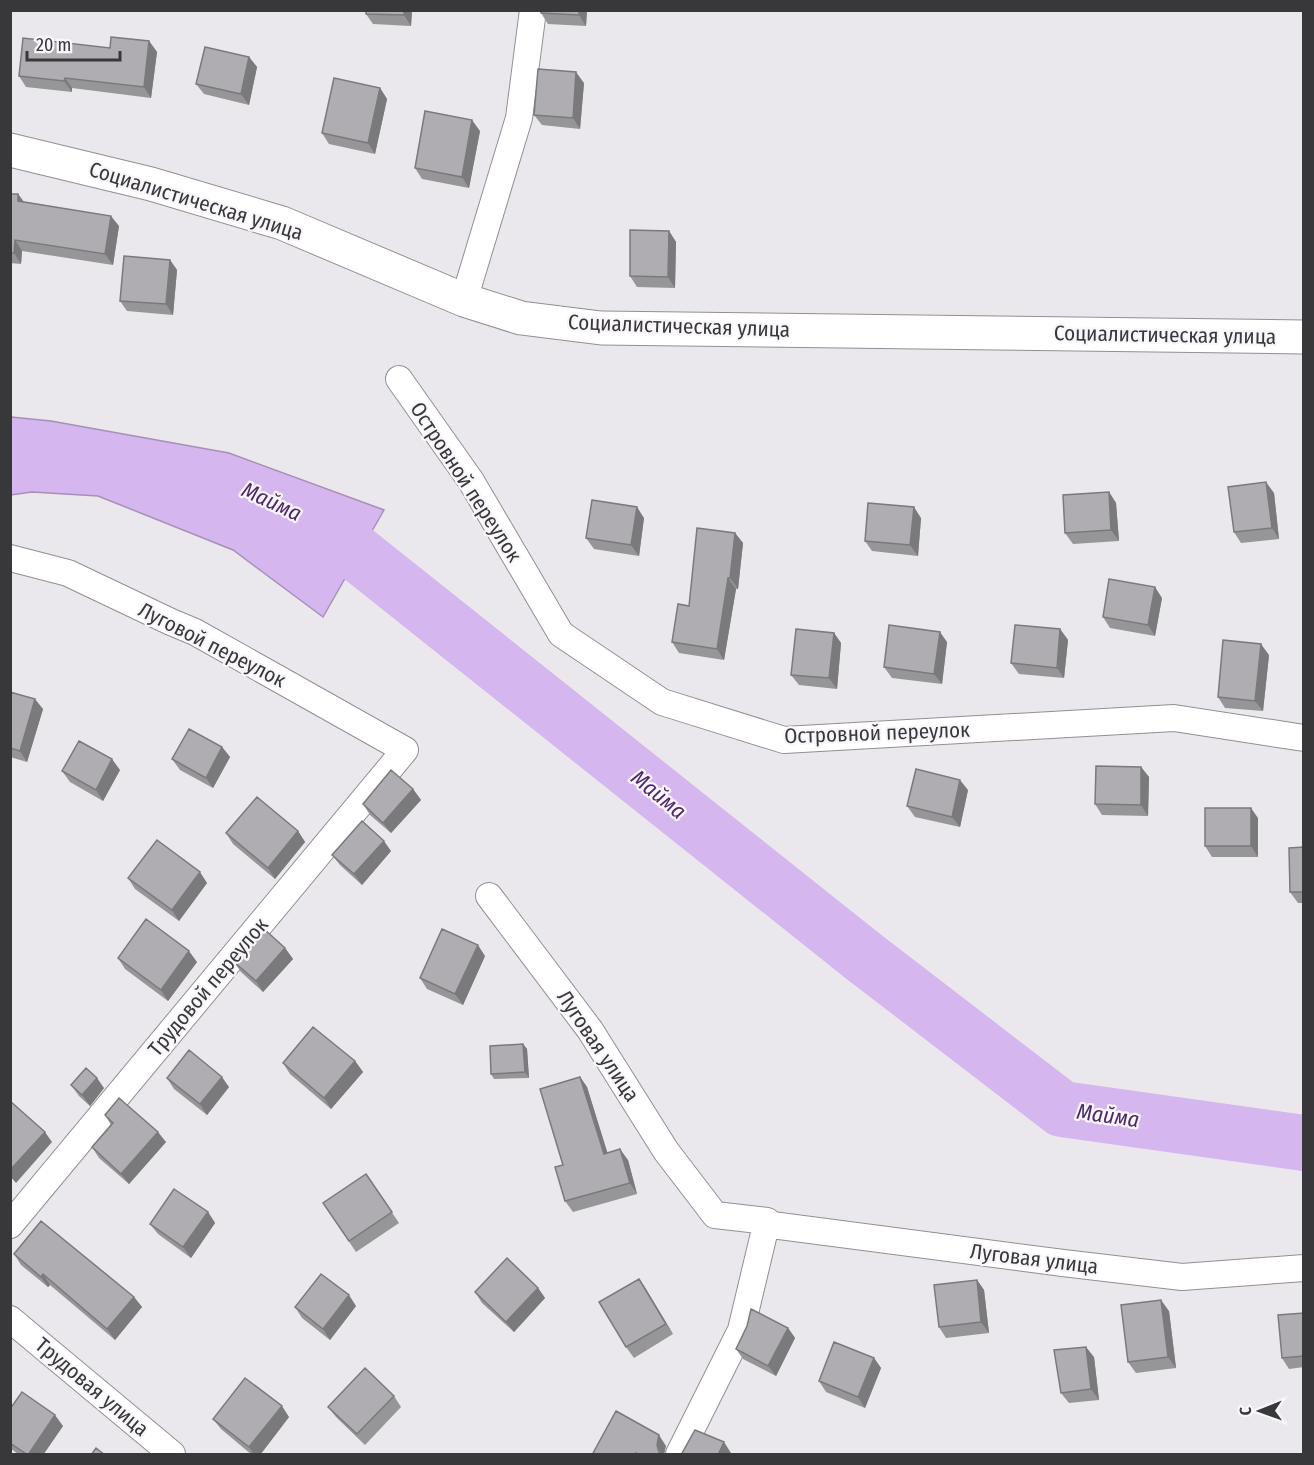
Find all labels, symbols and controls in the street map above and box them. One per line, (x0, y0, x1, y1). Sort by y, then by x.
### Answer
scale bar (27, 24, 120, 62)
text: 20 m (36, 34, 71, 56)
street label: Социалистическая улица (86, 156, 306, 246)
street label: Социалистическая улица (567, 309, 791, 343)
street label: Социалистическая улица (1054, 320, 1276, 350)
street label: Островной переулок (405, 397, 528, 567)
water label: Майма (237, 476, 306, 527)
street label: Луговой переулок (134, 597, 290, 693)
street label: Островной переулок (784, 717, 970, 749)
water label: Майма (626, 764, 692, 825)
street label: Трудовой переулок (142, 912, 274, 1062)
street label: Луговая улица (551, 985, 645, 1107)
water label: Майма (1075, 1098, 1141, 1133)
street label: Луговая улица (968, 1238, 1100, 1280)
street label: Трудовая улица (30, 1332, 154, 1442)
north arrow (1230, 1381, 1290, 1441)
text: С (1236, 1406, 1255, 1416)

